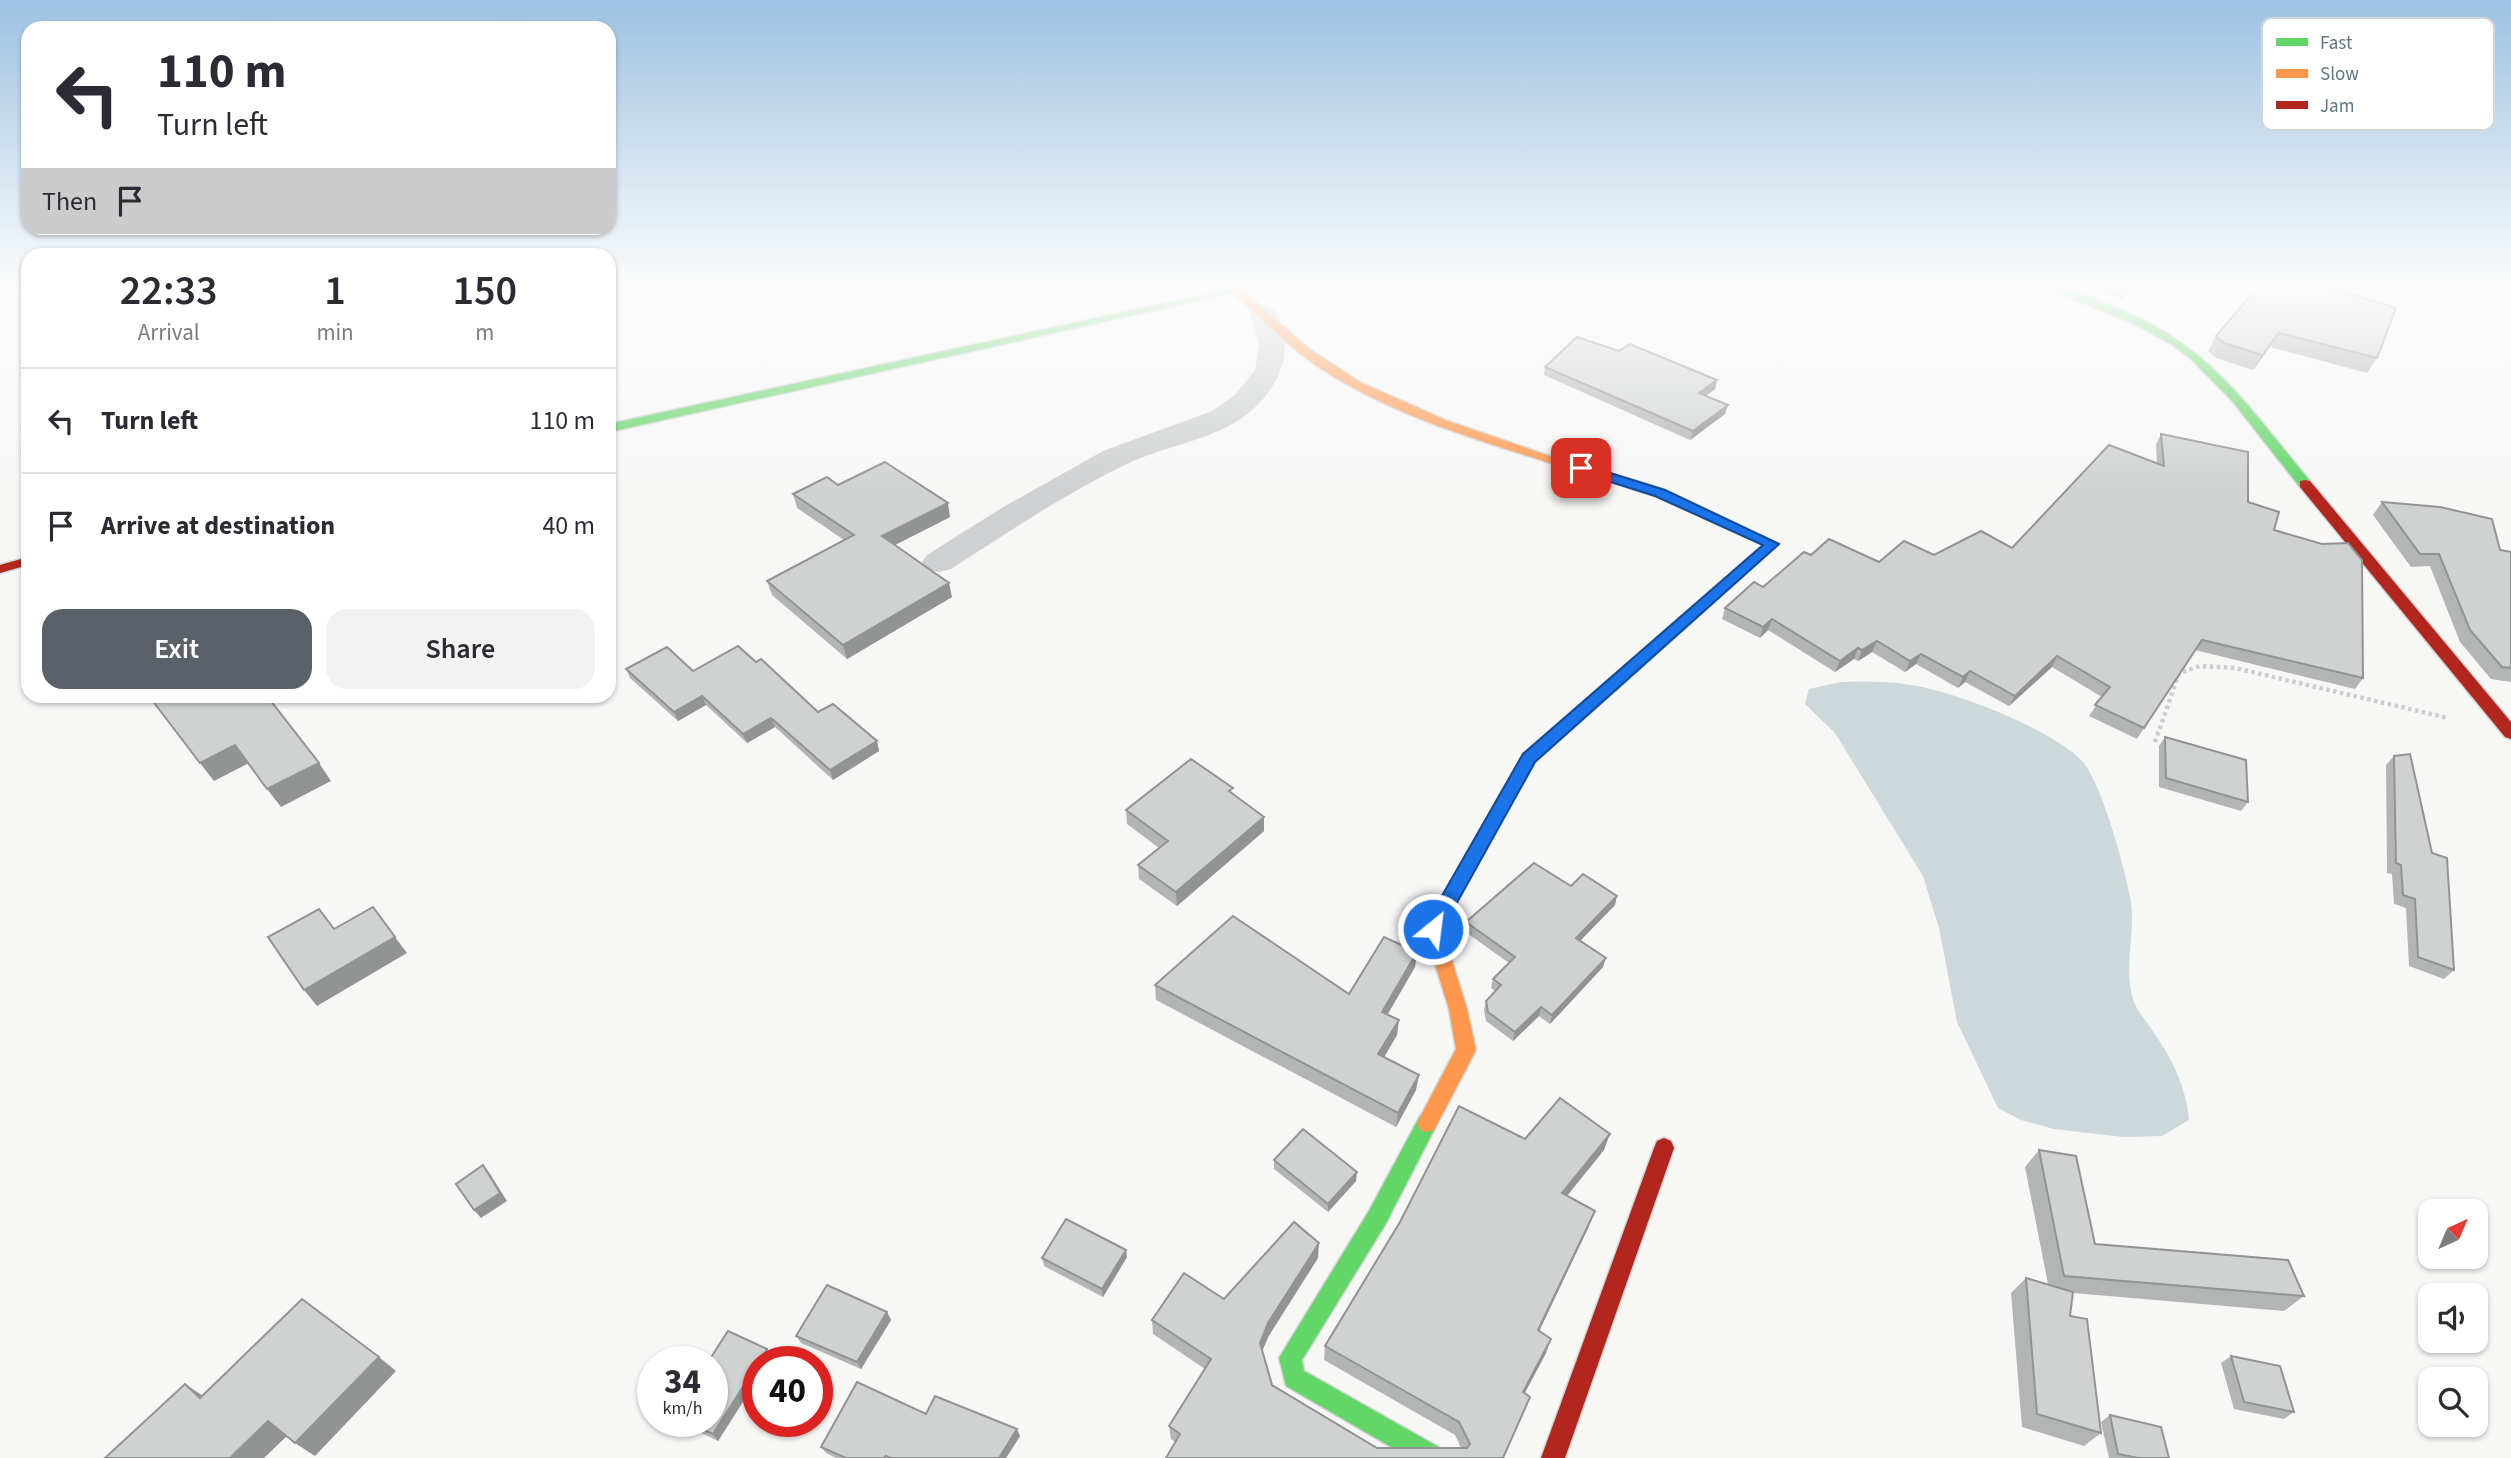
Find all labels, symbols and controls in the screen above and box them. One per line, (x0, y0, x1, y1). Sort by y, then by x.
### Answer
legend (2262, 18, 2494, 130)
text: Fast (2320, 30, 2353, 57)
text: 110 m (157, 37, 286, 107)
icon: left (42, 49, 133, 140)
text: Slow (2320, 61, 2359, 88)
text: Jam (2320, 93, 2354, 120)
text: Turn left (157, 102, 268, 148)
icon: arrive (111, 182, 149, 220)
text: Then (42, 183, 97, 220)
text: 22:33 (120, 261, 218, 321)
text: 1 (324, 261, 346, 321)
text: 150 (453, 261, 517, 321)
text: Arrival (138, 316, 200, 349)
text: min (316, 316, 354, 349)
text: m (475, 316, 494, 349)
icon: left (42, 402, 80, 440)
text: Turn left (101, 402, 198, 439)
text: 110 m (529, 402, 595, 439)
pin (1551, 438, 1611, 498)
icon: arrive (1562, 449, 1600, 487)
icon: arrive (42, 507, 80, 545)
text: Arrive at destination (101, 507, 335, 544)
text: 40 m (542, 507, 595, 544)
button: Exit (42, 609, 312, 689)
button: Share (326, 609, 595, 689)
position arrow (1396, 892, 1470, 966)
north arrow (2418, 1199, 2488, 1269)
map controls (2418, 1199, 2488, 1437)
button: sound (2418, 1283, 2488, 1353)
speed limit sign: 40 (742, 1346, 833, 1437)
text: 34 (664, 1357, 701, 1407)
button: search (2418, 1367, 2488, 1437)
text: km/h (663, 1396, 702, 1421)

